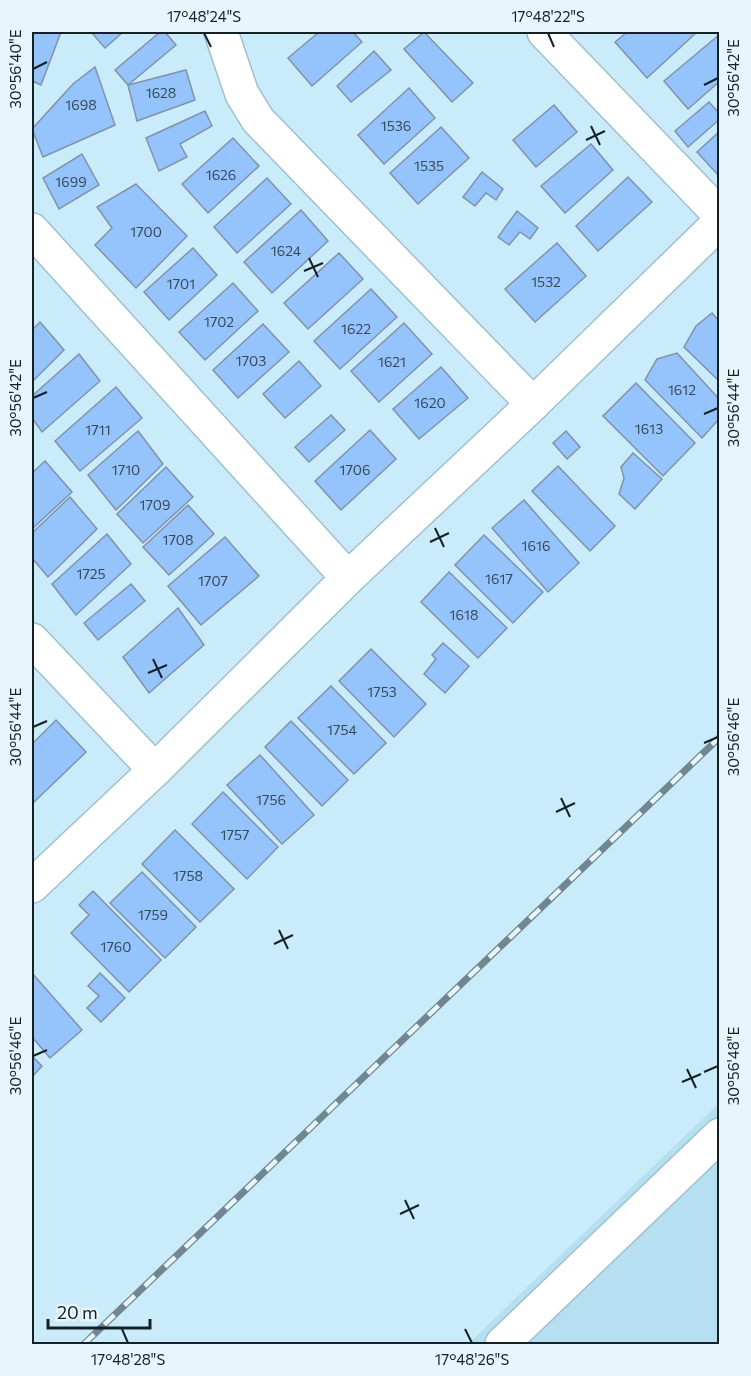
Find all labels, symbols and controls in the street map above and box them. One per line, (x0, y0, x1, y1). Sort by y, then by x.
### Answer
text: 17°48'24"S (167, 7, 241, 25)
text: 17°48'22"S (511, 7, 585, 25)
text: 30°56'40"E (6, 29, 24, 109)
text: 30°56'42"E (724, 39, 742, 117)
house number: 1628 (146, 84, 176, 101)
house number: 1698 (65, 96, 97, 113)
house number: 1536 (381, 117, 411, 134)
house number: 1535 (414, 157, 444, 174)
house number: 1626 (206, 166, 236, 183)
house number: 1699 (55, 173, 87, 190)
house number: 1700 (130, 223, 162, 240)
house number: 1624 (271, 242, 302, 259)
house number: 1532 (531, 273, 561, 290)
house number: 1701 (167, 275, 195, 292)
house number: 1702 (204, 313, 234, 330)
house number: 1622 (341, 320, 371, 337)
house number: 1703 (236, 352, 266, 369)
house number: 1621 (378, 353, 406, 370)
text: 30°56'42"E (6, 359, 24, 437)
text: 30°56'44"E (724, 369, 742, 447)
house number: 1612 (668, 381, 696, 398)
house number: 1620 (414, 394, 446, 411)
house number: 1613 (635, 420, 663, 437)
house number: 1711 (85, 421, 111, 438)
house number: 1710 (112, 461, 140, 478)
house number: 1706 (340, 461, 370, 478)
house number: 1709 (140, 496, 170, 513)
house number: 1708 (163, 531, 193, 548)
house number: 1616 (522, 537, 550, 554)
house number: 1725 (76, 565, 106, 582)
house number: 1617 (485, 570, 513, 587)
house number: 1707 (198, 572, 228, 589)
house number: 1618 (450, 606, 478, 623)
house number: 1753 (367, 683, 397, 700)
text: 30°56'44"E (6, 688, 24, 766)
text: 30°56'46"E (724, 698, 742, 776)
house number: 1754 (327, 721, 357, 738)
house number: 1756 (256, 791, 286, 808)
house number: 1757 (221, 826, 249, 843)
house number: 1758 (173, 867, 203, 884)
house number: 1759 (138, 906, 168, 923)
house number: 1760 (101, 938, 131, 955)
text: 30°56'46"E (6, 1017, 24, 1095)
text: 30°56'48"E (724, 1027, 742, 1105)
scale bar (48, 1292, 150, 1330)
text: 20 m (57, 1301, 98, 1323)
text: 17°48'28"S (91, 1350, 165, 1368)
text: 17°48'26"S (435, 1350, 509, 1368)

